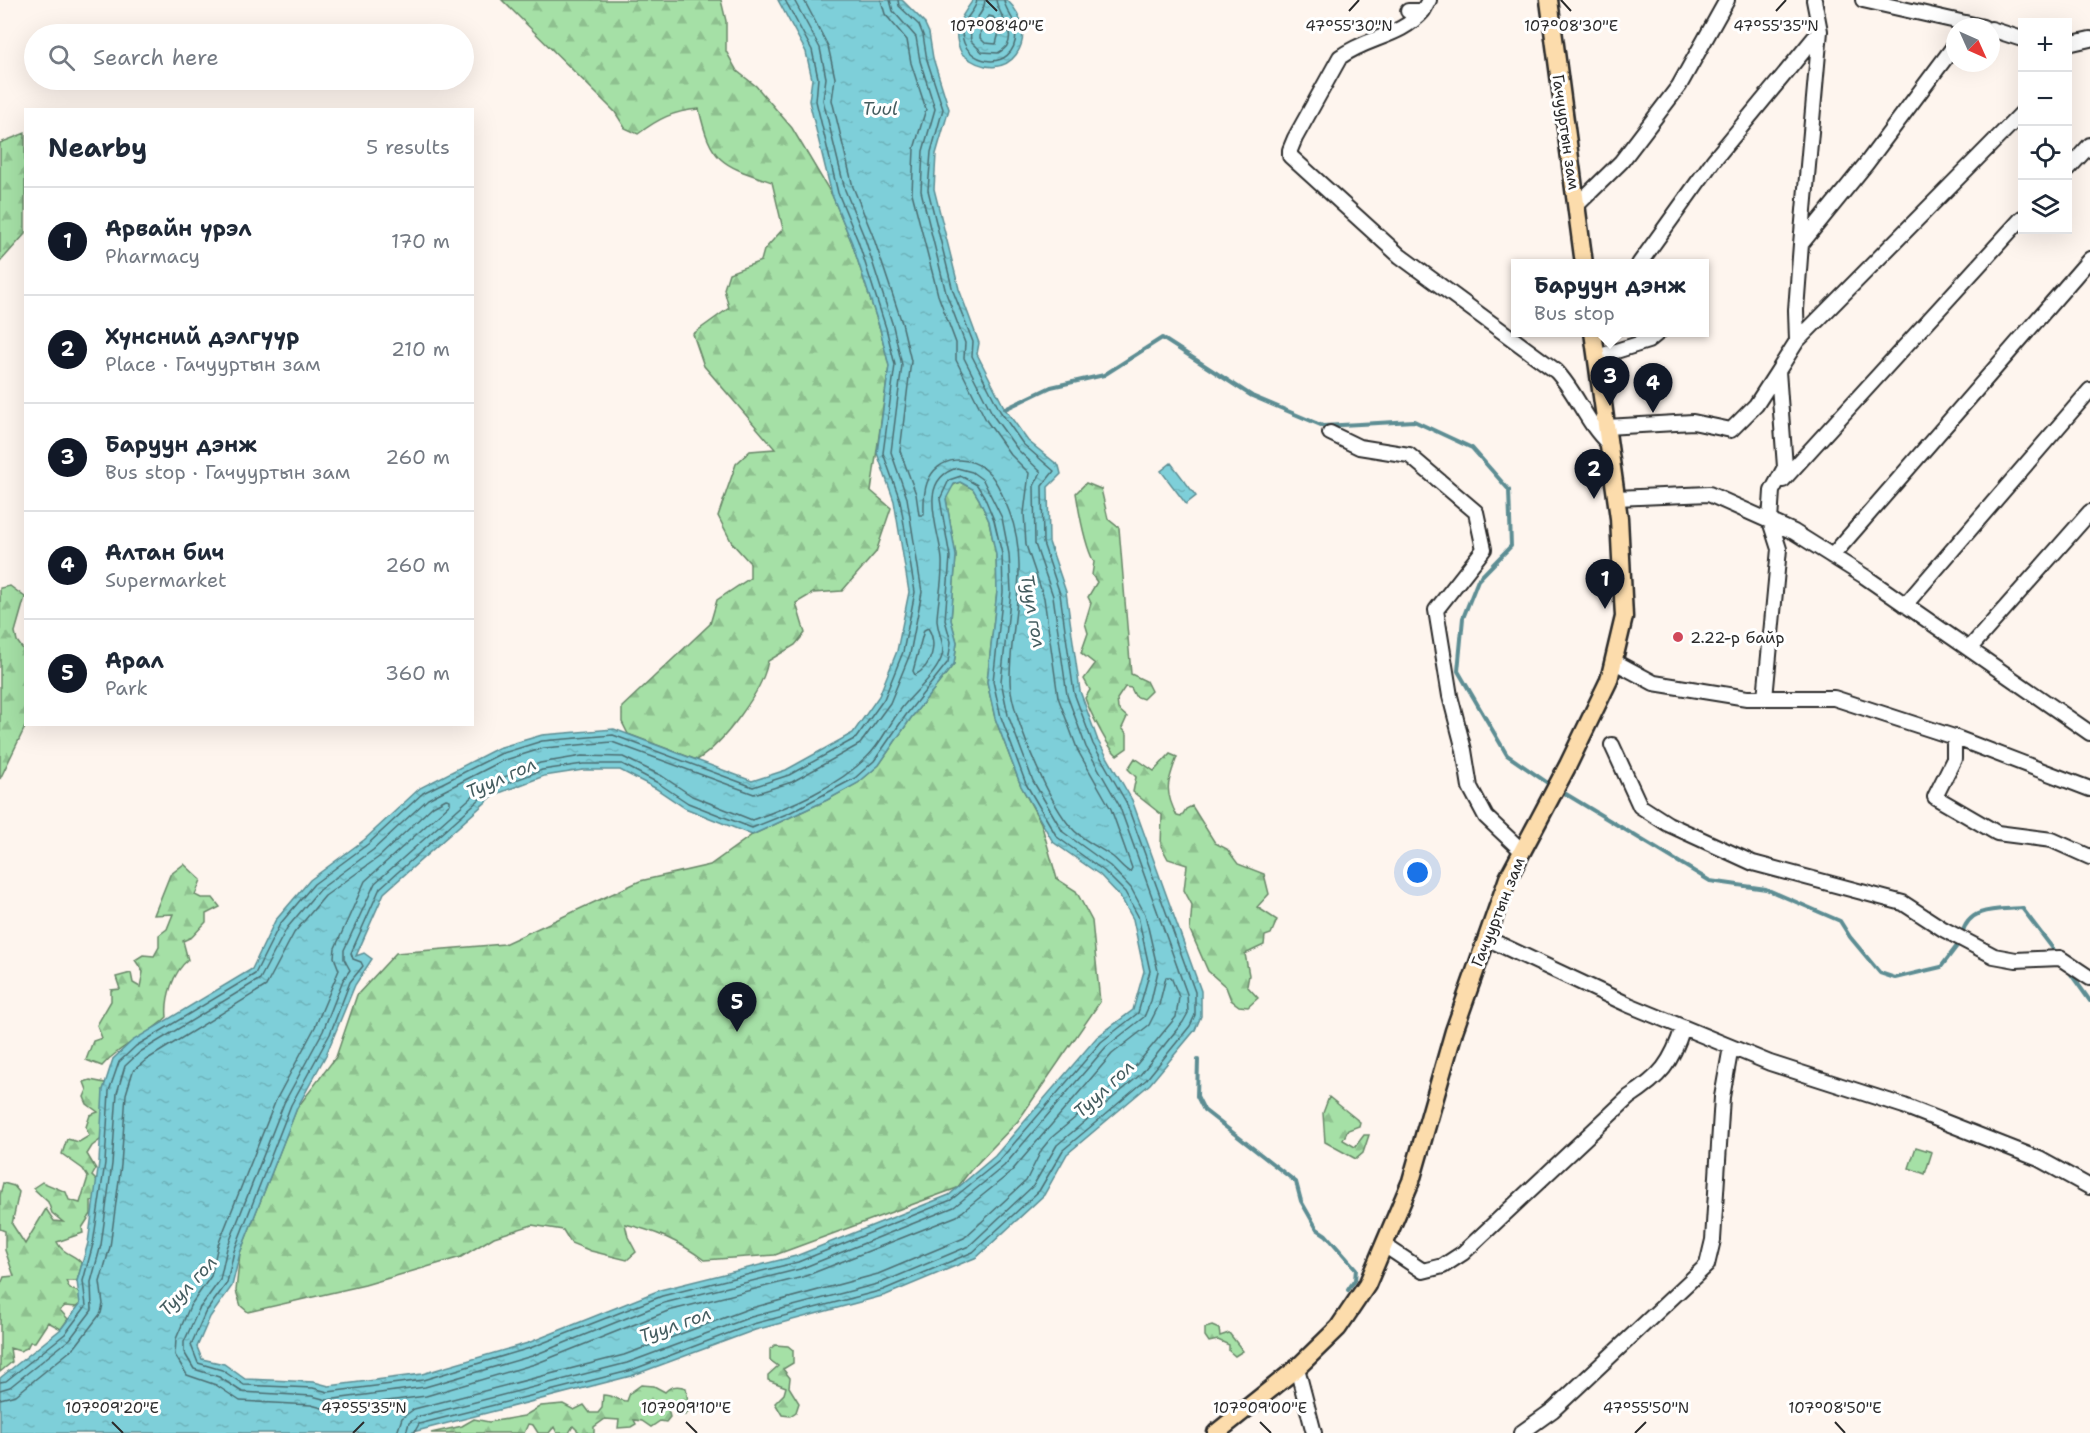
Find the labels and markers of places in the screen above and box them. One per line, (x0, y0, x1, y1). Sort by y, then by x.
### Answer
pin: 3 (1590, 356, 1630, 406)
pin: 4 (1634, 364, 1672, 413)
pin: 2 (1574, 450, 1614, 499)
pin: 1 (1586, 560, 1624, 609)
place label: 2.22-р байр (1690, 627, 1784, 648)
marker: 2.22-р байр (1671, 630, 1685, 644)
pin: 5 (718, 982, 756, 1032)

